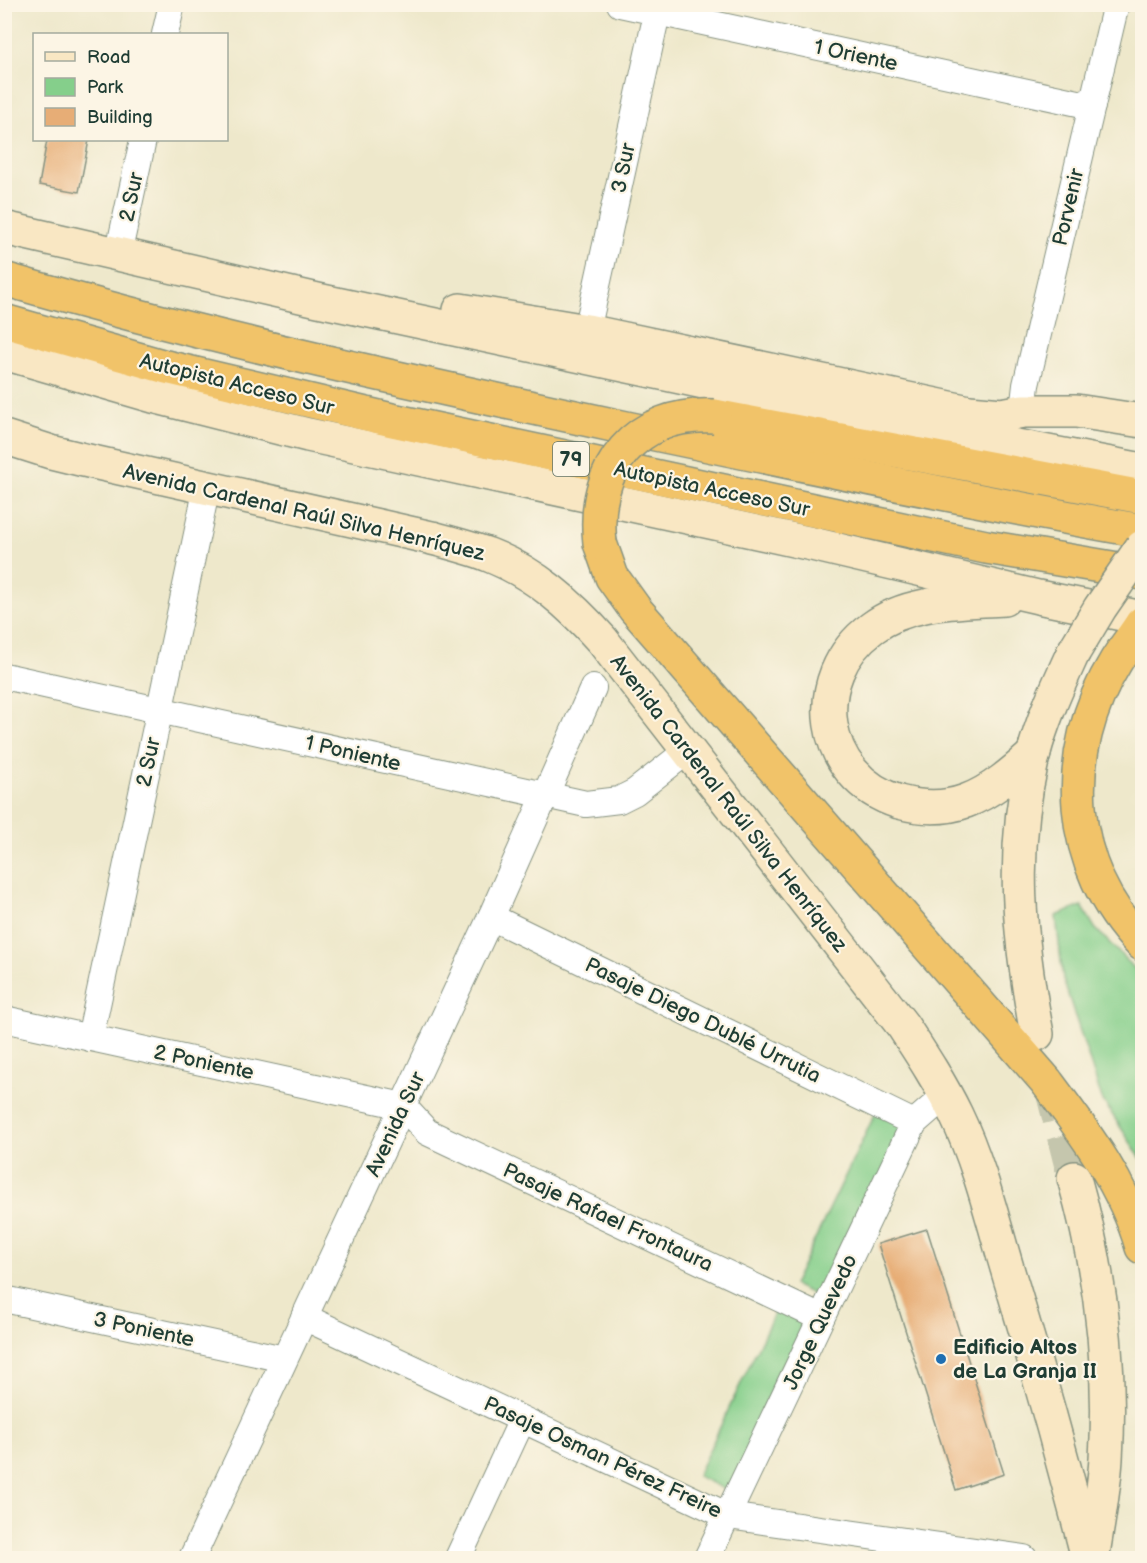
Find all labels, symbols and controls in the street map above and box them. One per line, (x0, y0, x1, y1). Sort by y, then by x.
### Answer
legend (33, 33, 228, 141)
street label: 1 Oriente (812, 34, 900, 77)
text: Road (87, 47, 131, 68)
text: Park (87, 77, 123, 98)
text: Building (87, 107, 153, 128)
street label: 3 Sur (606, 141, 641, 195)
street label: Porvenir (1047, 166, 1090, 248)
street label: 2 Sur (114, 170, 149, 224)
street label: Autopista Acceso Sur (137, 348, 337, 421)
road number: 79 (553, 442, 589, 476)
street label: Autopista Acceso Sur (612, 457, 813, 523)
street label: Avenida Cardenal Raúl Silva Henríquez (121, 459, 488, 567)
street label: Avenida Cardenal Raúl Silva Henríquez (605, 650, 853, 958)
street label: 1 Poniente (303, 730, 403, 777)
street label: 2 Sur (131, 735, 166, 789)
street label: Pasaje Diego Dublé Urrutia (581, 952, 825, 1089)
street label: 2 Poniente (152, 1040, 256, 1085)
street label: Avenida Sur (360, 1068, 431, 1180)
street label: Pasaje Rafael Frontaura (499, 1158, 717, 1277)
street label: Jorge Quevedo (778, 1250, 863, 1394)
street label: 3 Poniente (91, 1307, 196, 1352)
place label: Edificio Altos de La Granja II (953, 1335, 1097, 1384)
marker: Edificio Altos de La Granja II (934, 1352, 948, 1366)
street label: Pasaje Osman Pérez Freire (480, 1391, 726, 1524)

